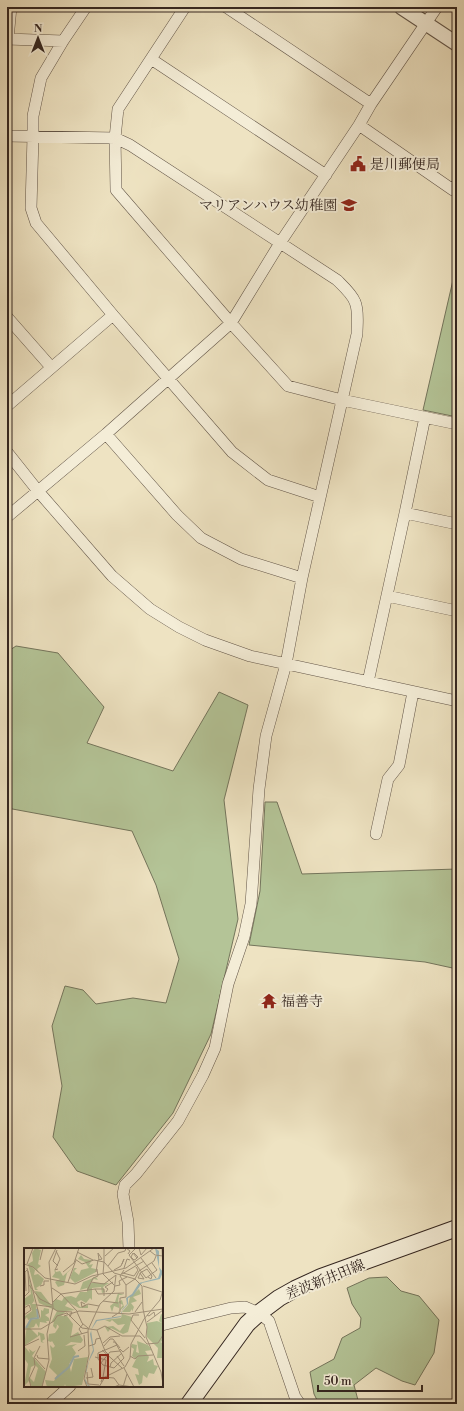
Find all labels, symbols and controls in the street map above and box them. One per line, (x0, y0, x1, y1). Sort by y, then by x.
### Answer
north arrow (18, 18, 58, 58)
text: N (34, 22, 43, 36)
public building icon: 是川郵便局 (349, 155, 367, 173)
place label: 是川郵便局 (370, 156, 440, 174)
school or university icon: マリアンハウス幼稚園 (340, 196, 358, 214)
place label: マリアンハウス幼稚園 (199, 197, 337, 215)
temple icon: 福善寺 (260, 992, 278, 1010)
place label: 福善寺 (281, 993, 323, 1011)
inset map (24, 1248, 163, 1387)
street label: 差波新井田線 (283, 1256, 368, 1304)
scale bar (318, 1367, 422, 1393)
text: 50 m (324, 1374, 352, 1389)

